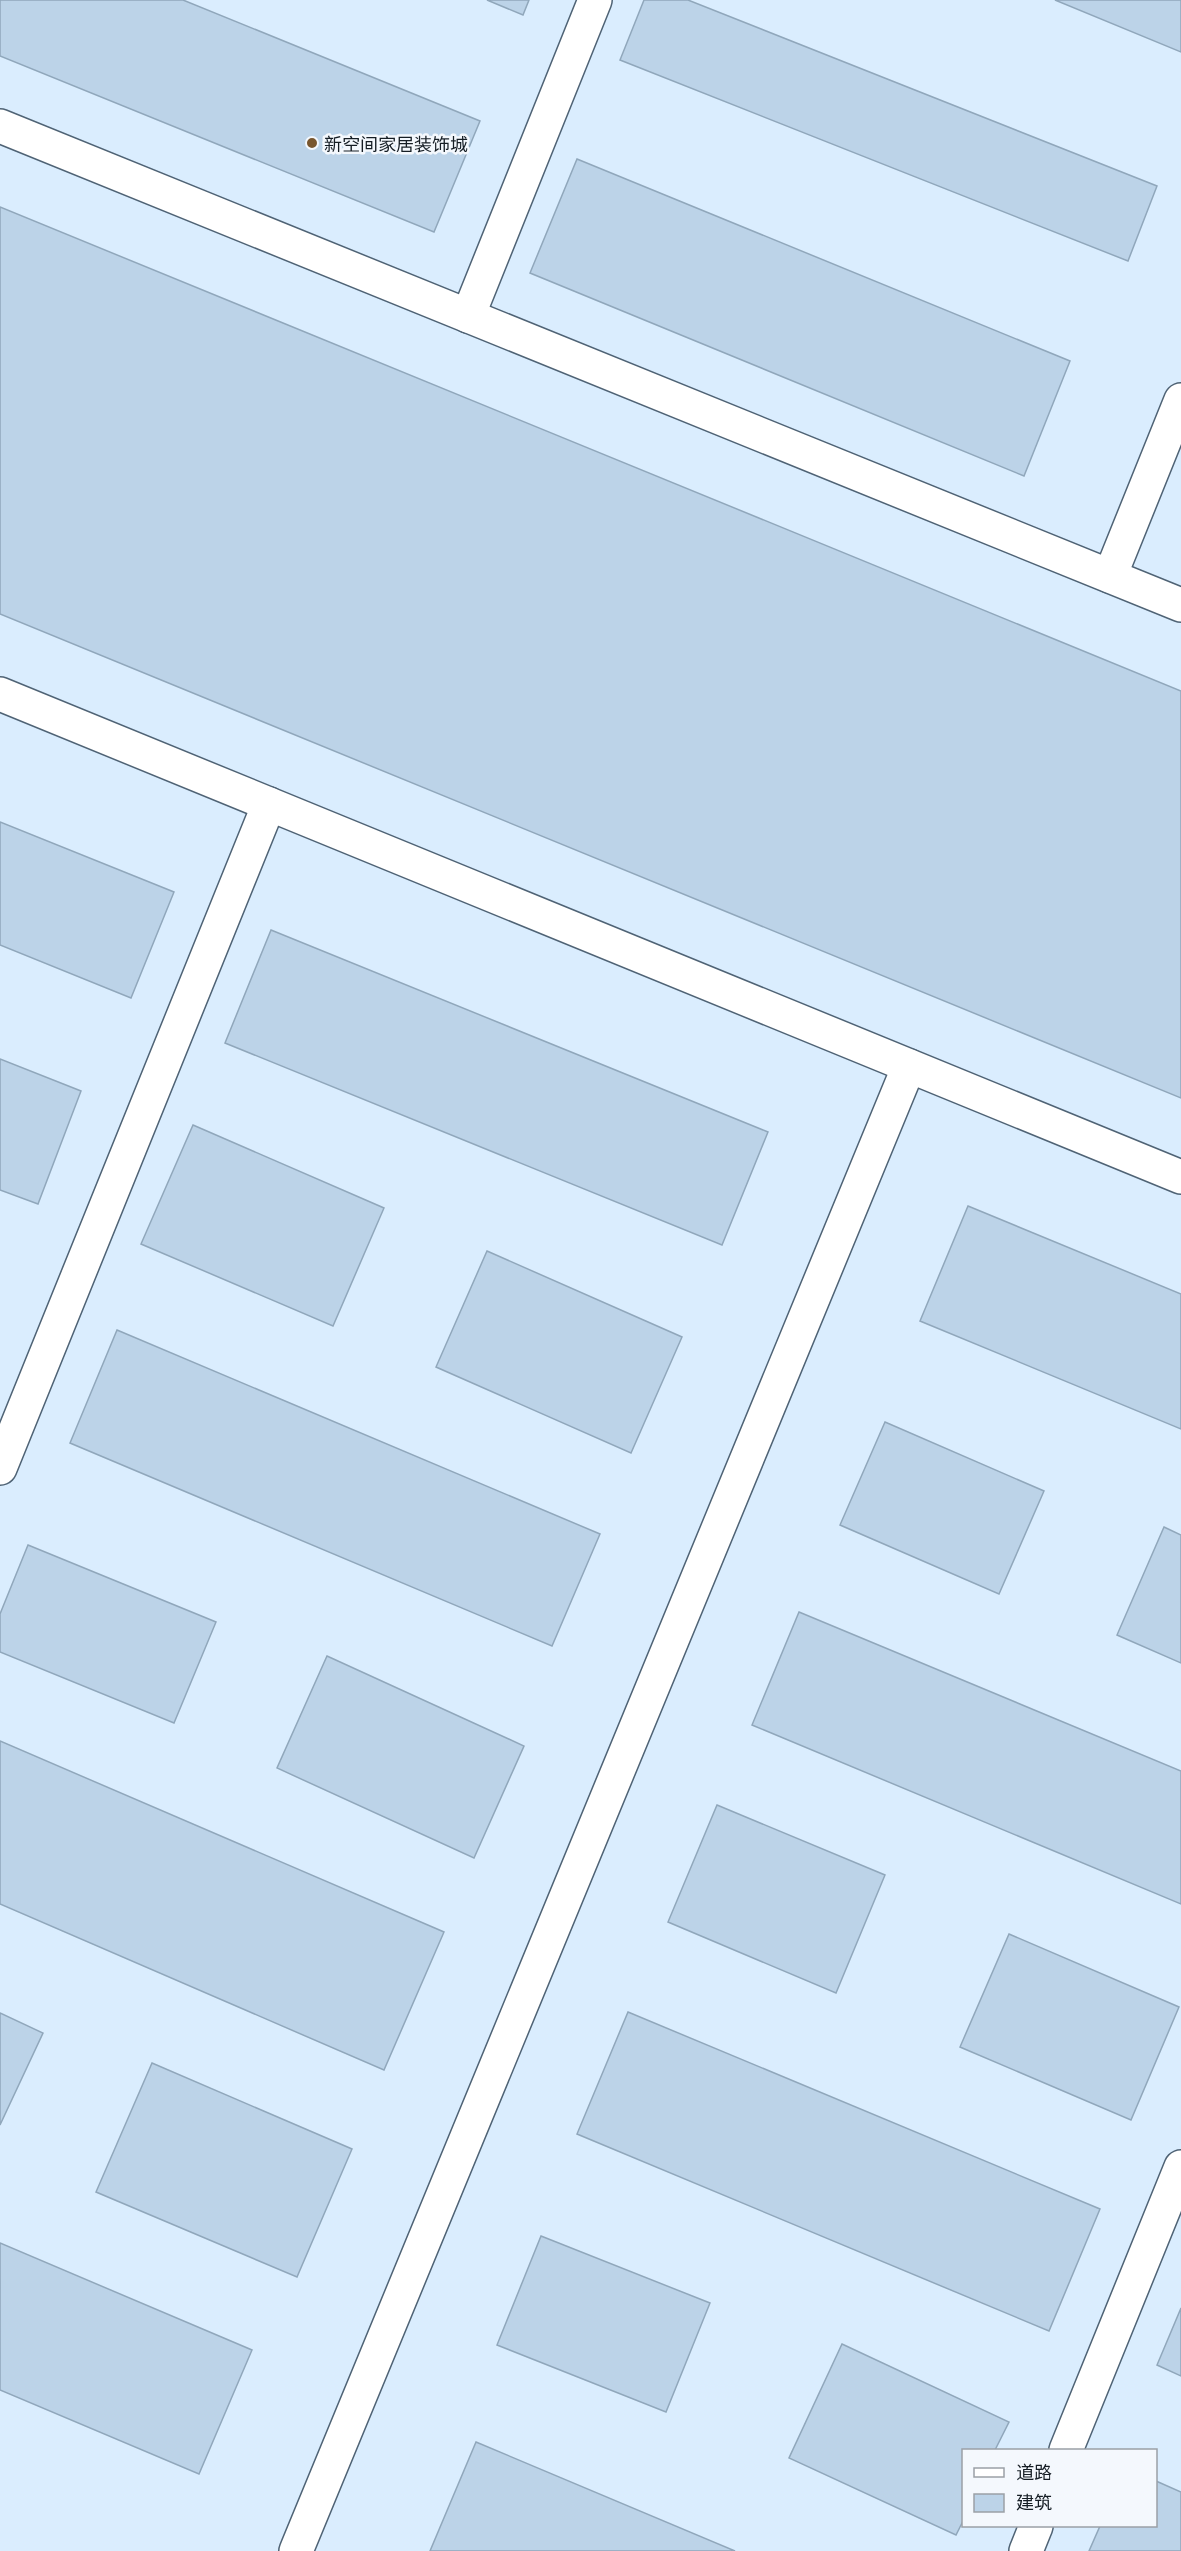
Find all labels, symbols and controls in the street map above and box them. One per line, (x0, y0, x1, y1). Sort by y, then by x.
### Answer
place label: 新空间家居装饰城 (324, 130, 468, 157)
marker: 新空间家居装饰城 (305, 136, 319, 150)
legend (962, 2449, 1157, 2527)
text: 道路 (1016, 2458, 1052, 2485)
text: 建筑 (1016, 2488, 1052, 2515)

